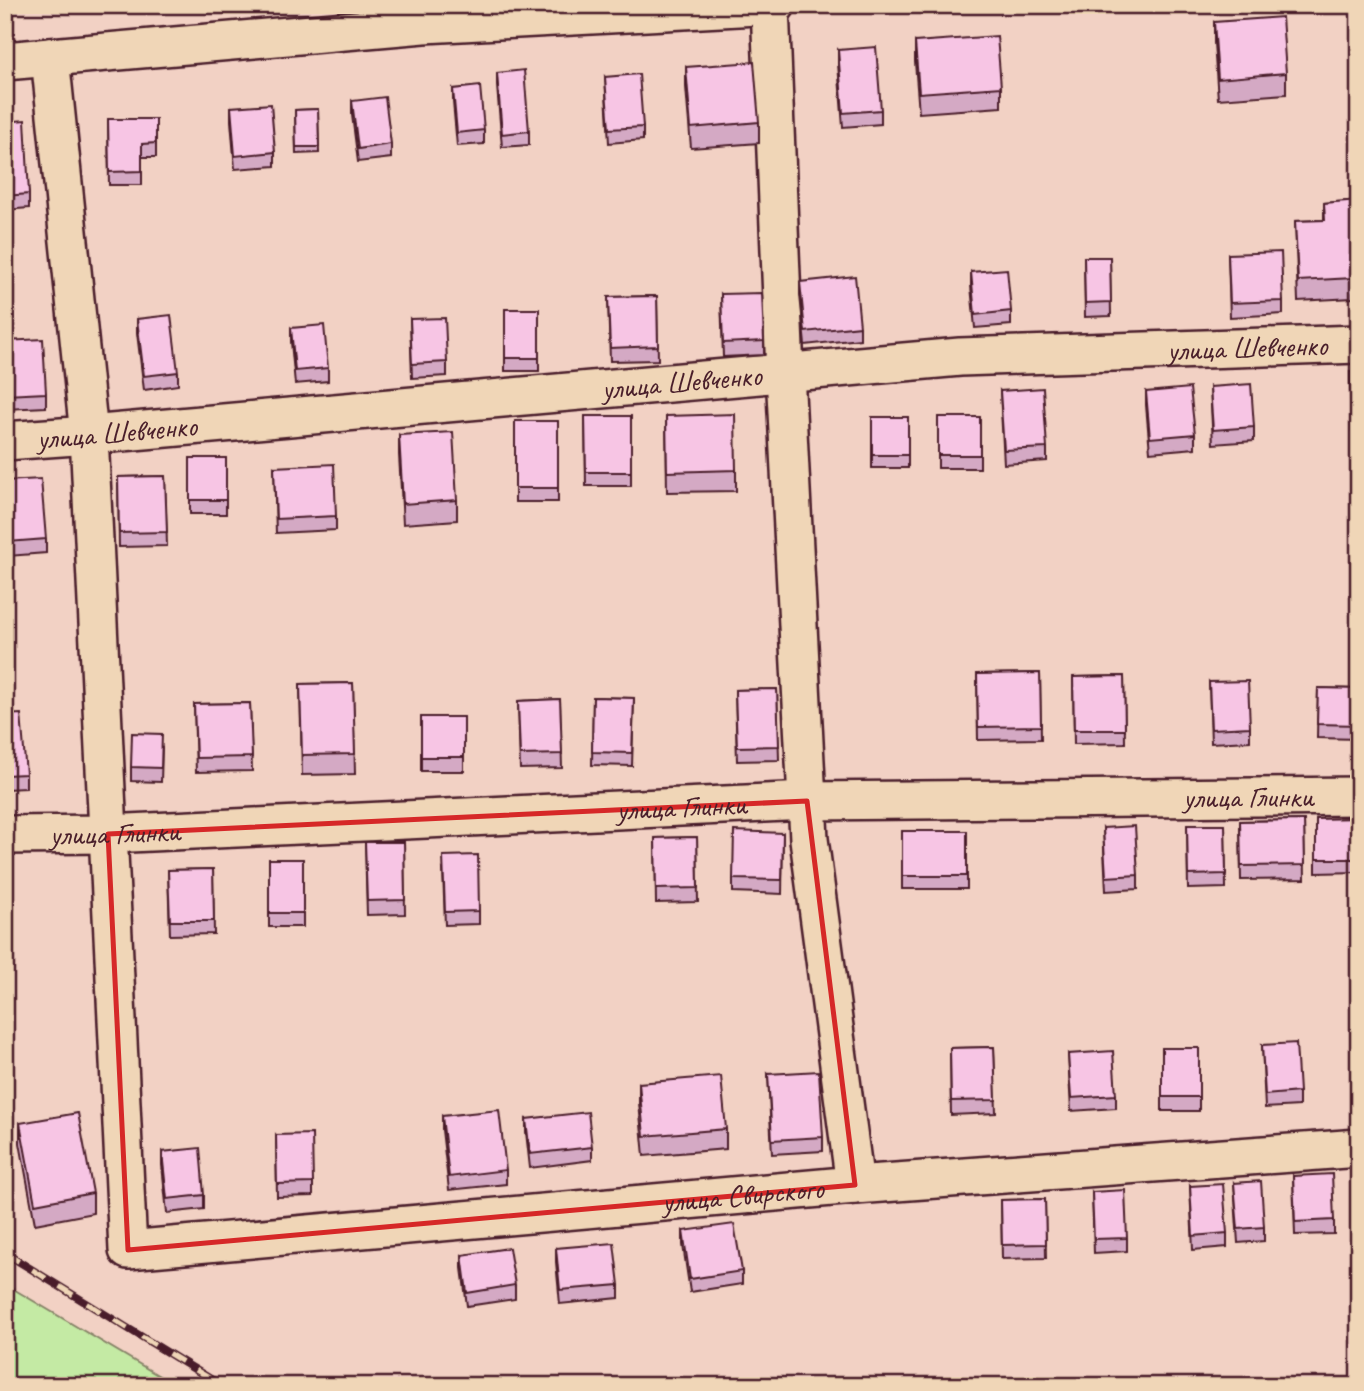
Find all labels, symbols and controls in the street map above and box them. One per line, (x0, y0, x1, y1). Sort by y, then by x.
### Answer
street label: улица Шевченко (1164, 326, 1329, 369)
street label: улица Шевченко (598, 356, 764, 408)
street label: улица Шевченко (33, 406, 200, 458)
street label: улица Глинки (1181, 777, 1315, 817)
street label: улица Глинки (613, 785, 749, 829)
street label: улица Глинки (48, 812, 183, 854)
street label: улица Свирского (658, 1169, 826, 1221)

